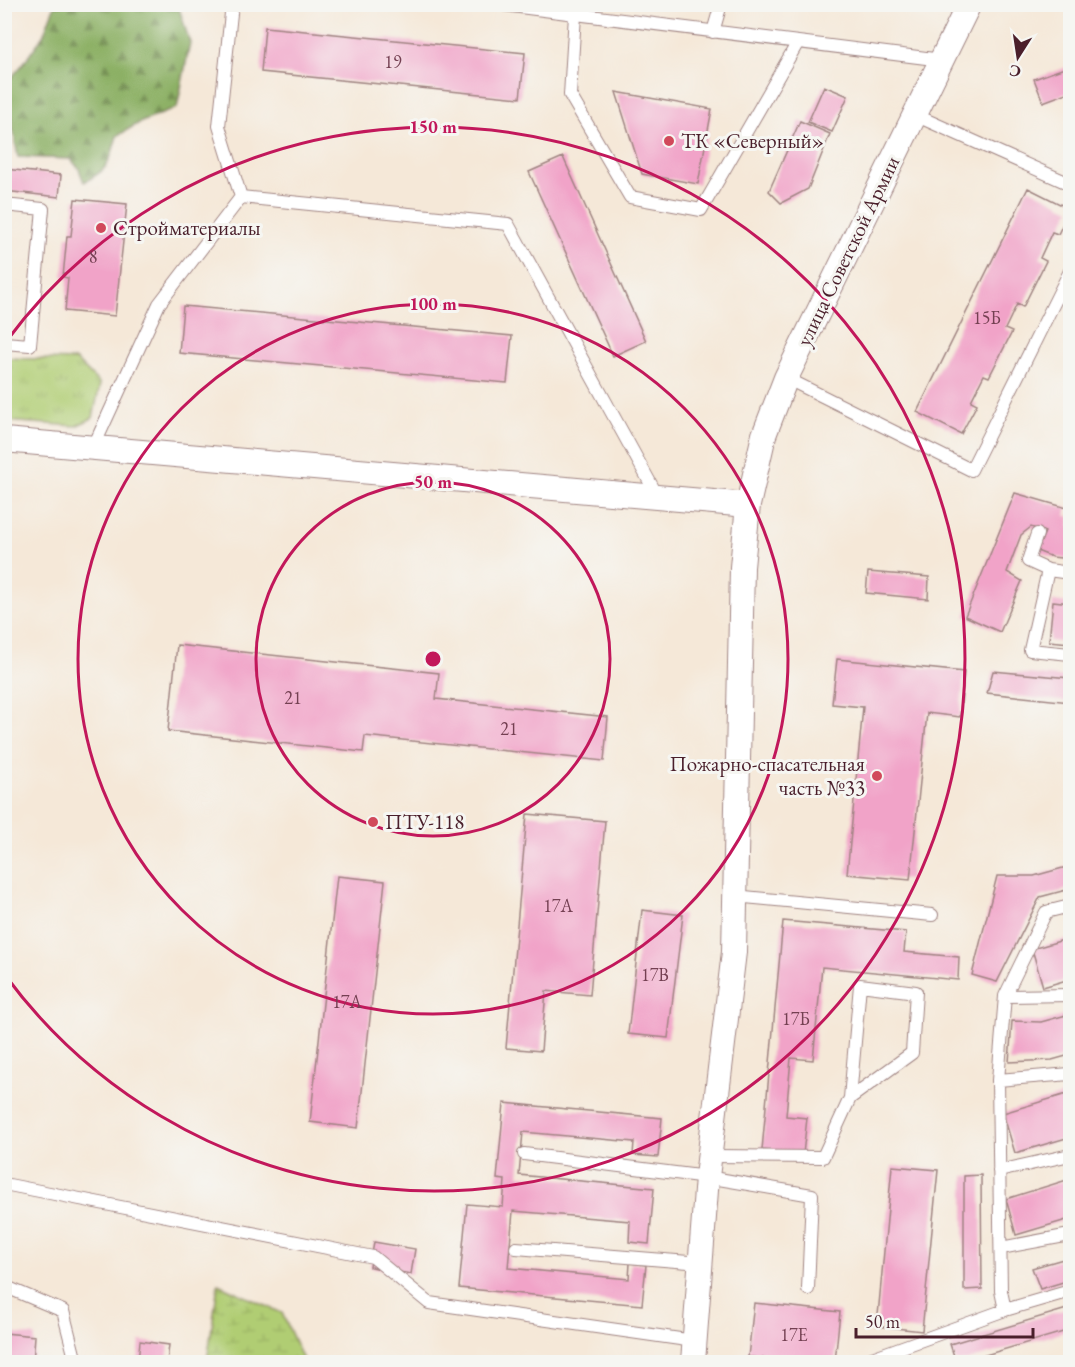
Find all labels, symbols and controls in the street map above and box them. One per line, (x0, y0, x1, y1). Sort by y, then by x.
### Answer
north arrow (988, 27, 1048, 87)
house number: 19 (384, 50, 402, 73)
text: С (1007, 60, 1023, 83)
text: 150 m (409, 115, 457, 138)
place label: ТК «Северный» (681, 127, 824, 154)
marker: ТК «Северный» (662, 134, 676, 148)
street label: улица Советской Армии (790, 151, 905, 350)
place label: Стройматериалы (113, 214, 261, 241)
marker: Стройматериалы (94, 221, 108, 235)
house number: 8 (89, 245, 97, 268)
text: 100 m (409, 292, 457, 315)
house number: 15Б (973, 306, 1001, 329)
text: 50 m (414, 470, 452, 493)
centre of rings (423, 649, 443, 669)
house number: 21 (284, 686, 302, 709)
house number: 21 (500, 717, 518, 740)
place label: Пожарно-спасательная часть №33 (669, 750, 865, 801)
marker: Пожарно-спасательная часть №33 (870, 769, 884, 783)
place label: ПТУ-118 (385, 808, 464, 835)
marker: ПТУ-118 (366, 815, 380, 829)
house number: 17А (543, 894, 573, 917)
house number: 17В (641, 963, 669, 986)
house number: 17А (332, 990, 362, 1013)
house number: 17Б (782, 1007, 810, 1030)
scale bar (856, 1301, 1033, 1339)
text: 50 m (865, 1310, 900, 1333)
house number: 17Е (780, 1323, 808, 1346)

